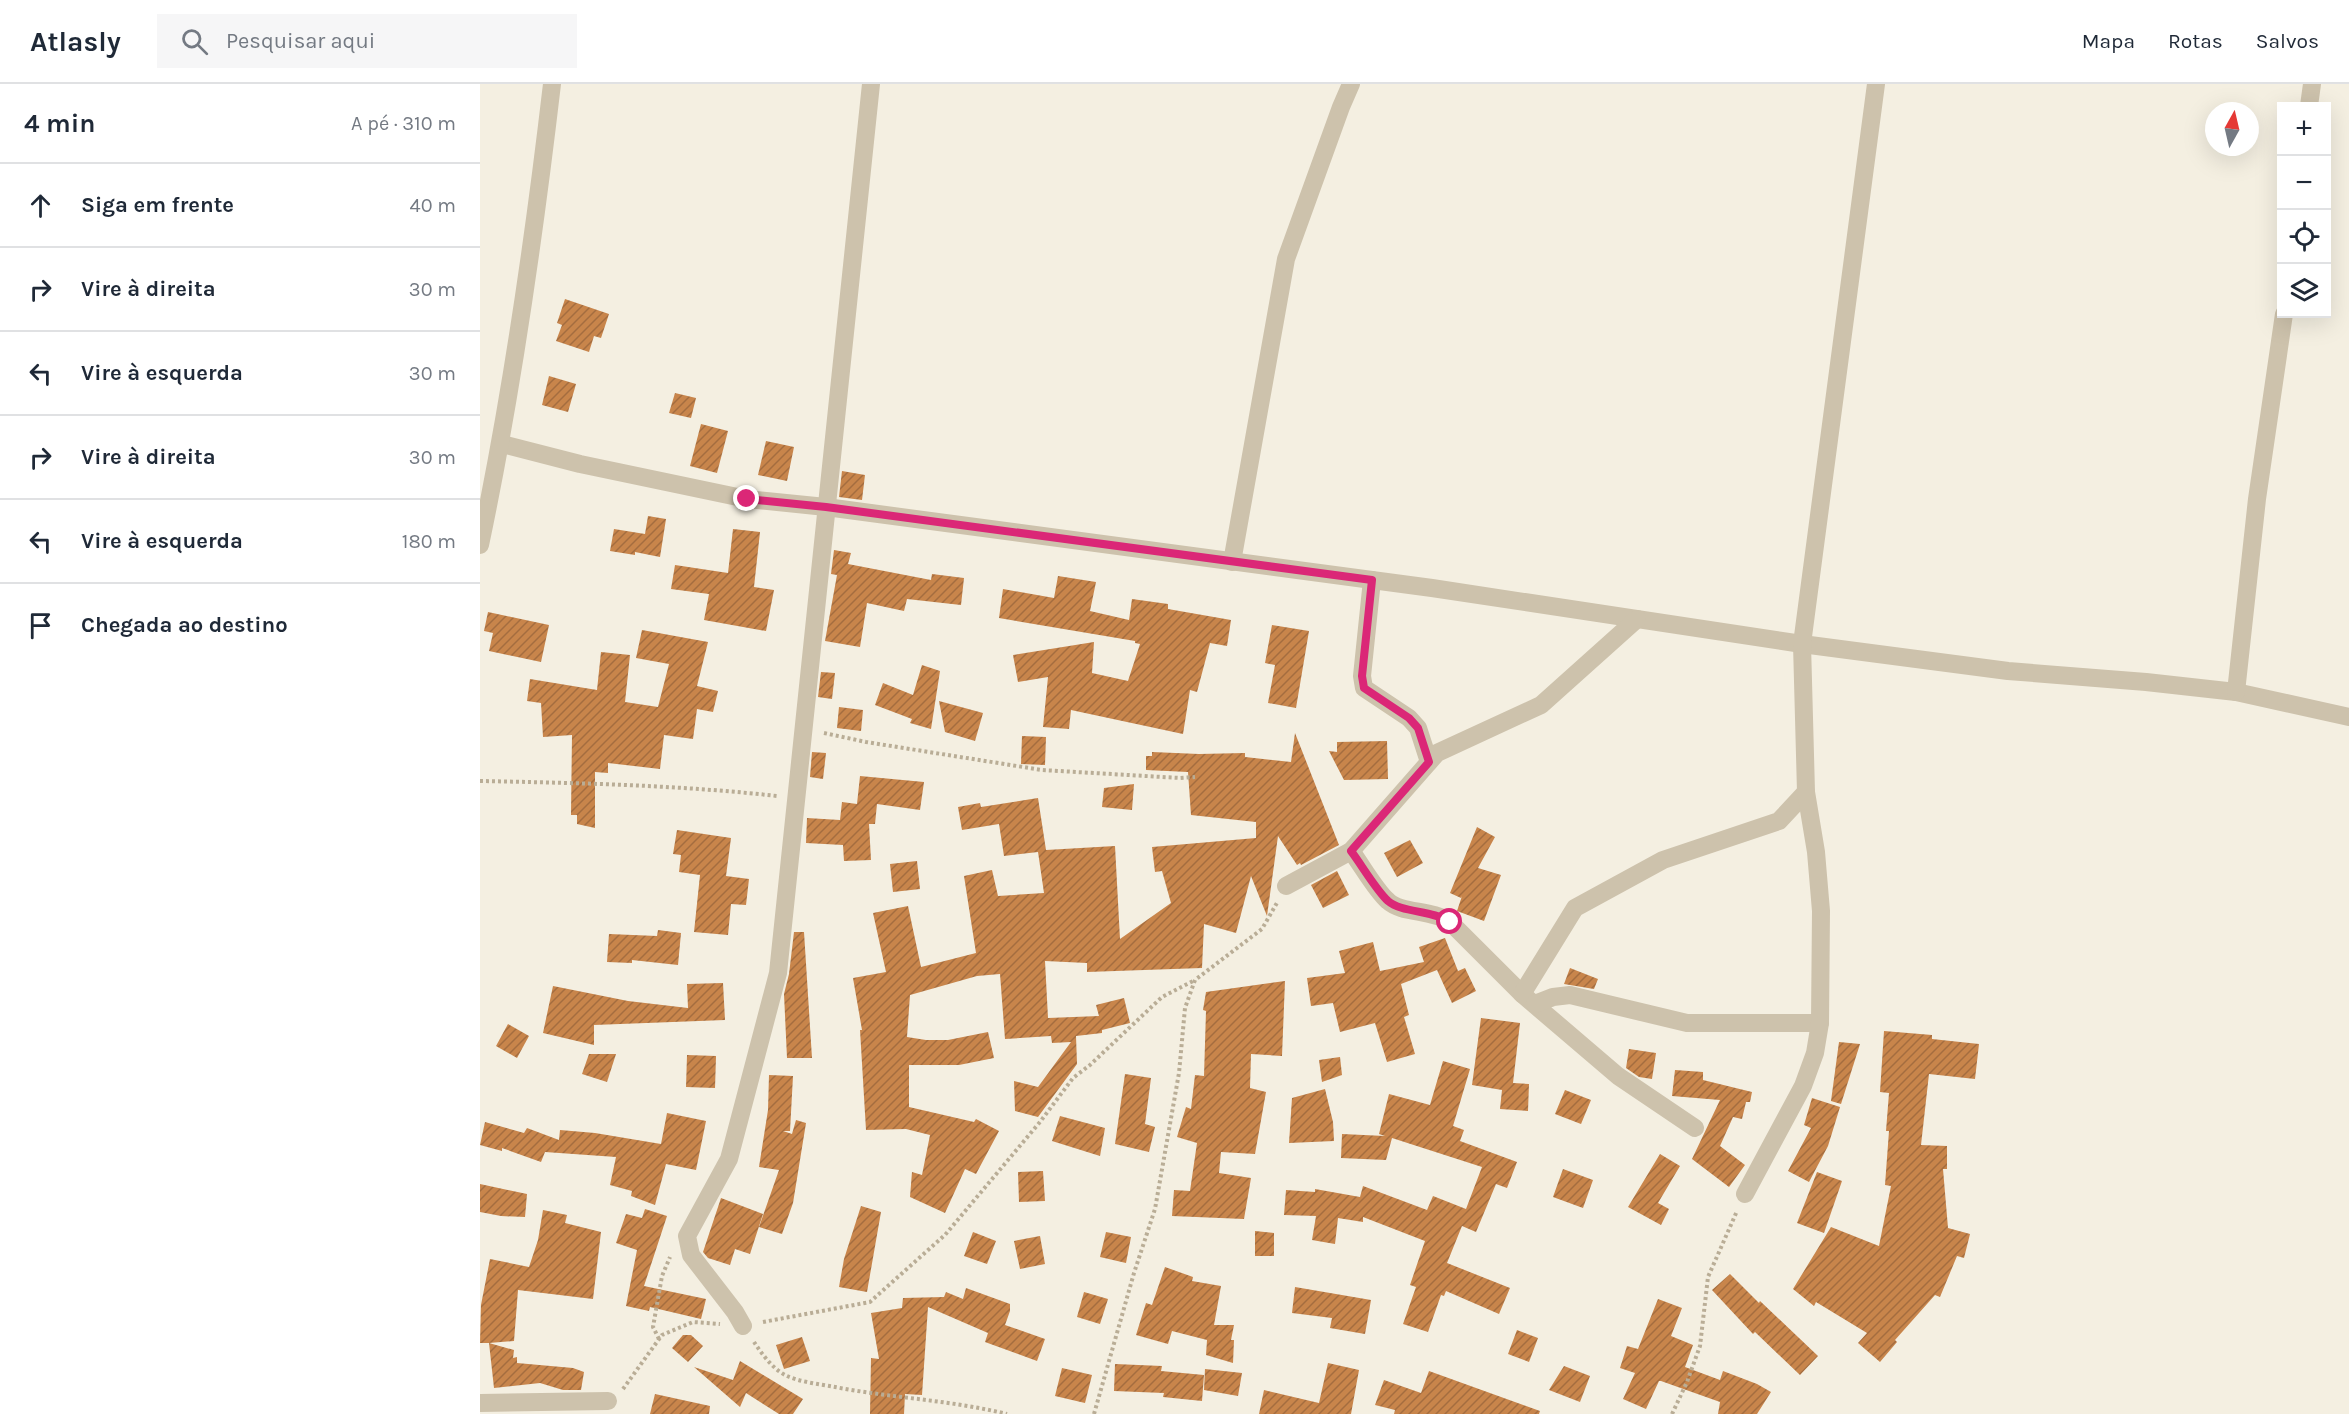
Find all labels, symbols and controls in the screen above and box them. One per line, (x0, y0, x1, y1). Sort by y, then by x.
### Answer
search box (157, 14, 577, 68)
text: Atlasly (30, 25, 121, 58)
icon: search (178, 25, 211, 58)
text: Pesquisar aqui (226, 28, 375, 54)
text: Mapa (2082, 29, 2135, 53)
text: Rotas (2168, 29, 2223, 53)
text: Salvos (2256, 29, 2319, 53)
north arrow (2205, 102, 2259, 156)
map controls (2277, 102, 2331, 318)
button: + (2277, 102, 2331, 156)
text: 4 min (24, 108, 95, 139)
text: A pé · 310 m (351, 112, 456, 135)
button: − (2277, 156, 2331, 210)
icon: ahead (24, 189, 57, 222)
text: Siga em frente (81, 192, 234, 218)
text: 40 m (410, 194, 456, 217)
button: locate (2277, 210, 2331, 264)
button: layers (2277, 264, 2331, 318)
icon: right (24, 273, 57, 306)
text: Vire à direita (81, 276, 216, 302)
text: 30 m (409, 278, 456, 301)
icon: left (24, 357, 57, 390)
text: Vire à esquerda (81, 360, 243, 386)
text: 30 m (409, 362, 456, 385)
icon: right (24, 441, 57, 474)
text: Vire à direita (81, 444, 216, 470)
text: 30 m (409, 446, 456, 469)
route end (733, 485, 759, 511)
icon: left (24, 525, 57, 558)
text: Vire à esquerda (81, 528, 243, 554)
text: 180 m (402, 530, 456, 553)
icon: arrive (24, 609, 57, 642)
text: Chegada ao destino (81, 612, 288, 638)
route start (1436, 908, 1462, 934)

